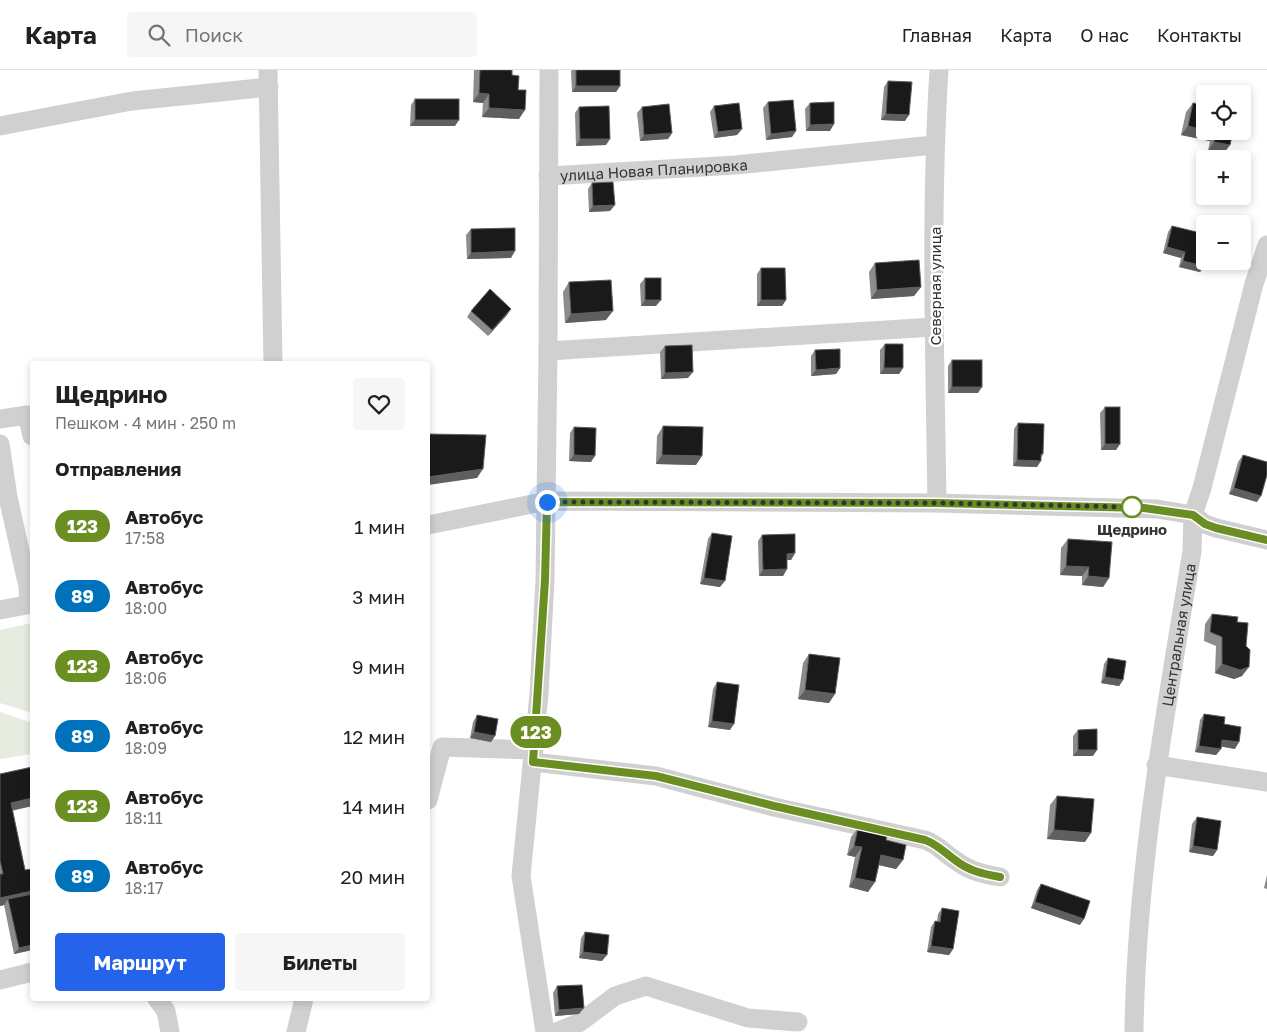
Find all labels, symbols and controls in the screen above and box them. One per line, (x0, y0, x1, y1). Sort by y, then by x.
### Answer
search box (127, 12, 477, 57)
text: Карта (25, 20, 97, 49)
icon: search (145, 21, 173, 49)
text: Поиск (185, 23, 243, 46)
text: Главная (902, 24, 972, 46)
text: Карта (1000, 24, 1052, 46)
text: О нас (1080, 24, 1129, 46)
text: Контакты (1157, 24, 1242, 46)
map controls (1196, 85, 1251, 270)
button: locate (1196, 85, 1251, 140)
button: + (1196, 150, 1251, 205)
street label: улица Новая Планировка (559, 155, 749, 184)
button: − (1196, 215, 1251, 270)
street label: Северная улица (926, 226, 944, 346)
button: heart (353, 378, 405, 430)
text: Щедрино (55, 379, 167, 408)
text: Пешком · 4 мин · 250 m (55, 413, 236, 433)
text: Отправления (55, 457, 181, 480)
your location (535, 490, 560, 515)
marker: Щедрино (1121, 496, 1143, 518)
text: Автобус (125, 505, 203, 528)
text: 123 (67, 515, 98, 537)
text: 1 мин (354, 515, 405, 538)
place label: Щедрино (1097, 520, 1167, 538)
text: 17:58 (125, 528, 165, 548)
street label: Центральная улица (1158, 562, 1199, 708)
text: Автобус (125, 575, 203, 598)
text: 89 (71, 585, 94, 607)
text: 3 мин (352, 585, 405, 608)
text: 18:00 (125, 598, 167, 618)
text: Автобус (125, 645, 203, 668)
text: 123 (67, 655, 98, 677)
text: 9 мин (352, 655, 405, 678)
text: 18:06 (125, 668, 167, 688)
text: Автобус (125, 715, 203, 738)
line badge: 123 (507, 716, 565, 748)
text: 123 (520, 721, 552, 743)
text: 89 (71, 725, 94, 747)
text: 12 мин (343, 725, 405, 748)
text: 18:09 (125, 738, 167, 758)
text: Автобус (125, 785, 203, 808)
text: 123 (67, 795, 98, 817)
text: 14 мин (343, 795, 405, 818)
text: 18:11 (125, 808, 163, 828)
text: Автобус (125, 855, 203, 878)
text: 89 (71, 865, 94, 887)
text: 20 мин (341, 865, 405, 888)
text: 18:17 (125, 878, 164, 898)
button: Маршрут (55, 933, 225, 991)
button: Билеты (235, 933, 405, 991)

